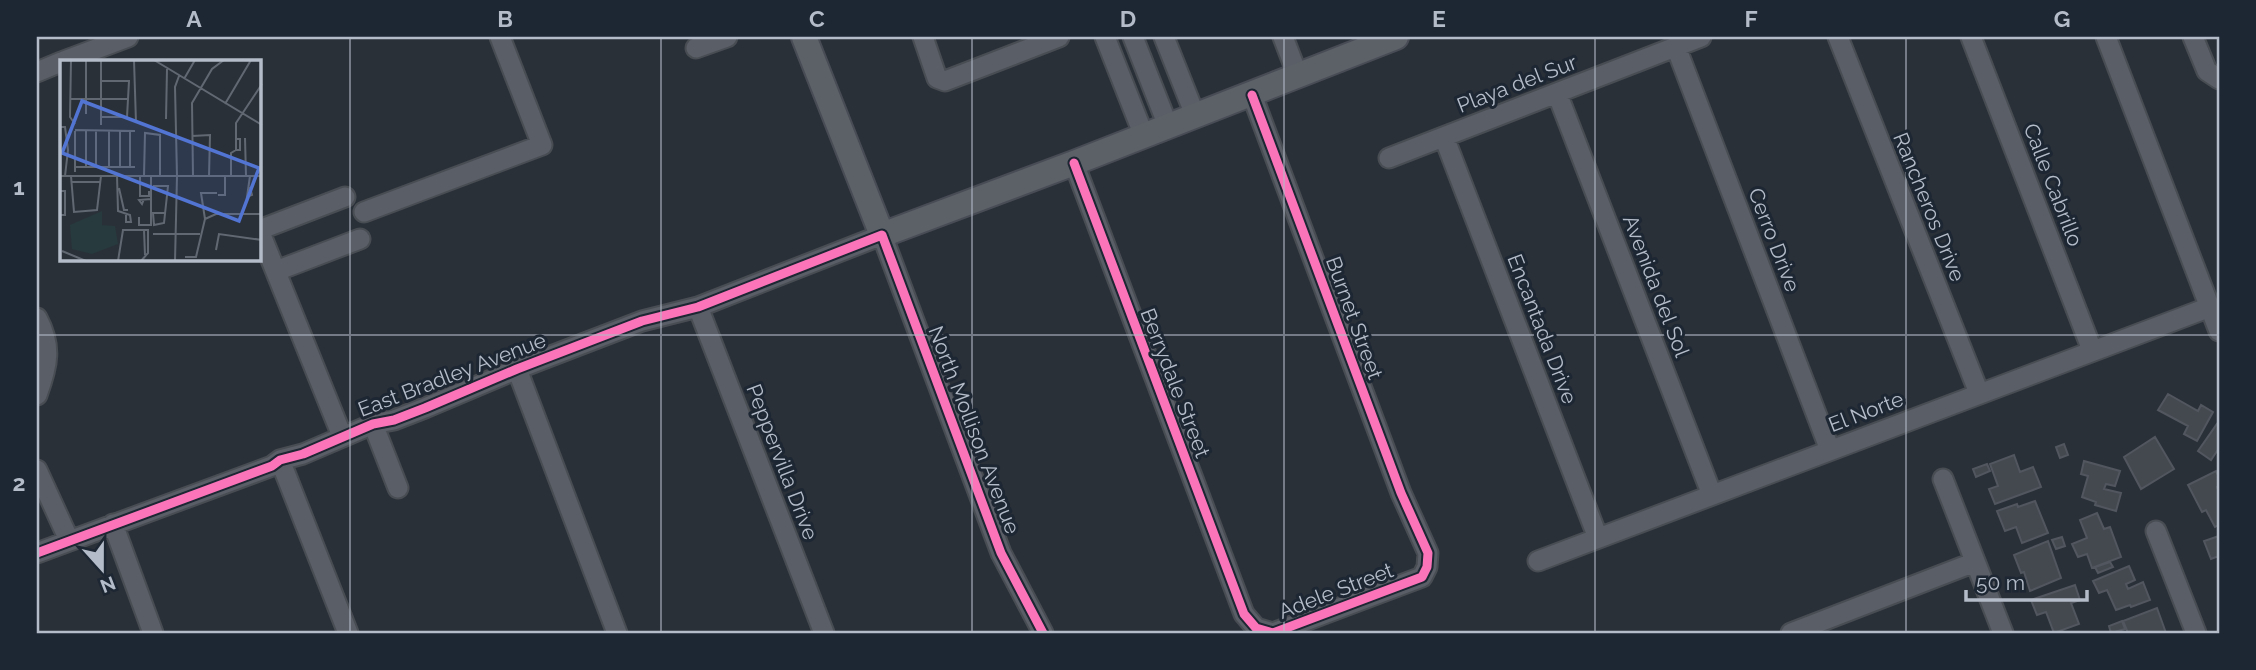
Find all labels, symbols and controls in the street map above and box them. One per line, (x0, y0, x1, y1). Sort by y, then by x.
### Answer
text: A (186, 5, 202, 32)
text: B (497, 5, 513, 32)
text: C (809, 5, 825, 32)
text: D (1120, 5, 1136, 32)
text: E (1432, 5, 1446, 32)
text: F (1744, 5, 1758, 32)
text: G (2054, 5, 2070, 32)
street label: Playa del Sur (1453, 49, 1581, 118)
inset map (60, 60, 261, 261)
street label: Calle Cabrillo (2019, 120, 2088, 250)
street label: Rancheros Drive (1888, 129, 1971, 285)
text: 1 (13, 173, 25, 200)
street label: Cerro Drive (1743, 184, 1806, 295)
street label: Avenida del Sol (1618, 211, 1695, 361)
street label: Encantada Drive (1502, 250, 1583, 407)
street label: Burnet Street (1321, 253, 1388, 383)
street label: Berrydale Street (1135, 305, 1215, 461)
street label: North Mollison Avenue (923, 322, 1026, 537)
street label: East Bradley Avenue (354, 327, 549, 422)
street label: Peppervilla Drive (741, 380, 824, 543)
street label: El Norte (1825, 386, 1907, 437)
text: 2 (13, 469, 25, 496)
north arrow (66, 534, 136, 604)
street label: Adele Street (1275, 557, 1397, 624)
scale bar (1966, 558, 2086, 602)
text: 50 m (1976, 570, 2025, 595)
text: N (97, 572, 119, 598)

